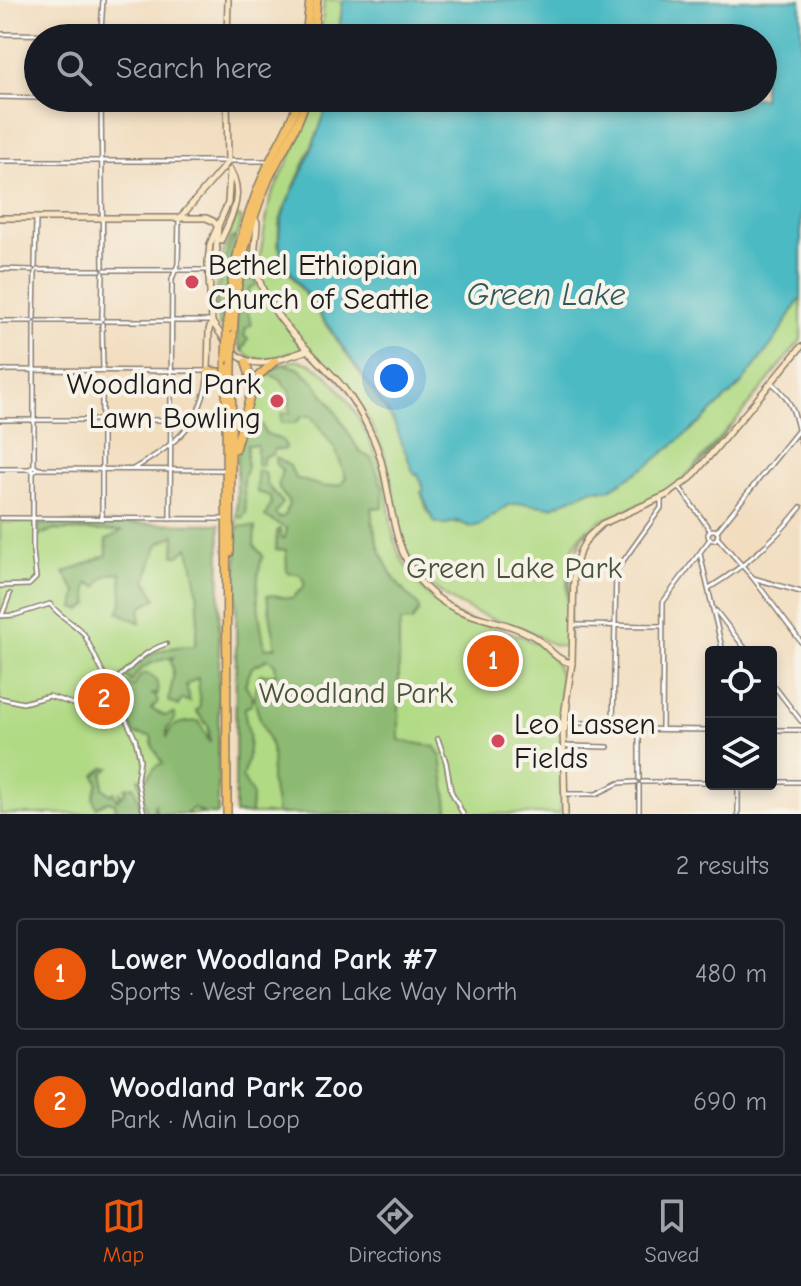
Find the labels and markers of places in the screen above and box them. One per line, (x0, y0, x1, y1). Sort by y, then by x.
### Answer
place label: Bethel Ethiopian Church of Seattle (208, 248, 429, 317)
marker: Bethel Ethiopian Church of Seattle (183, 273, 201, 291)
place label: Woodland Park Lawn Bowling (67, 367, 261, 436)
marker: Woodland Park Lawn Bowling (268, 392, 286, 410)
pin: 1 (467, 631, 519, 691)
pin: 2 (78, 669, 130, 729)
place label: Leo Lassen Fields (514, 707, 656, 776)
marker: Leo Lassen Fields (489, 732, 507, 750)

